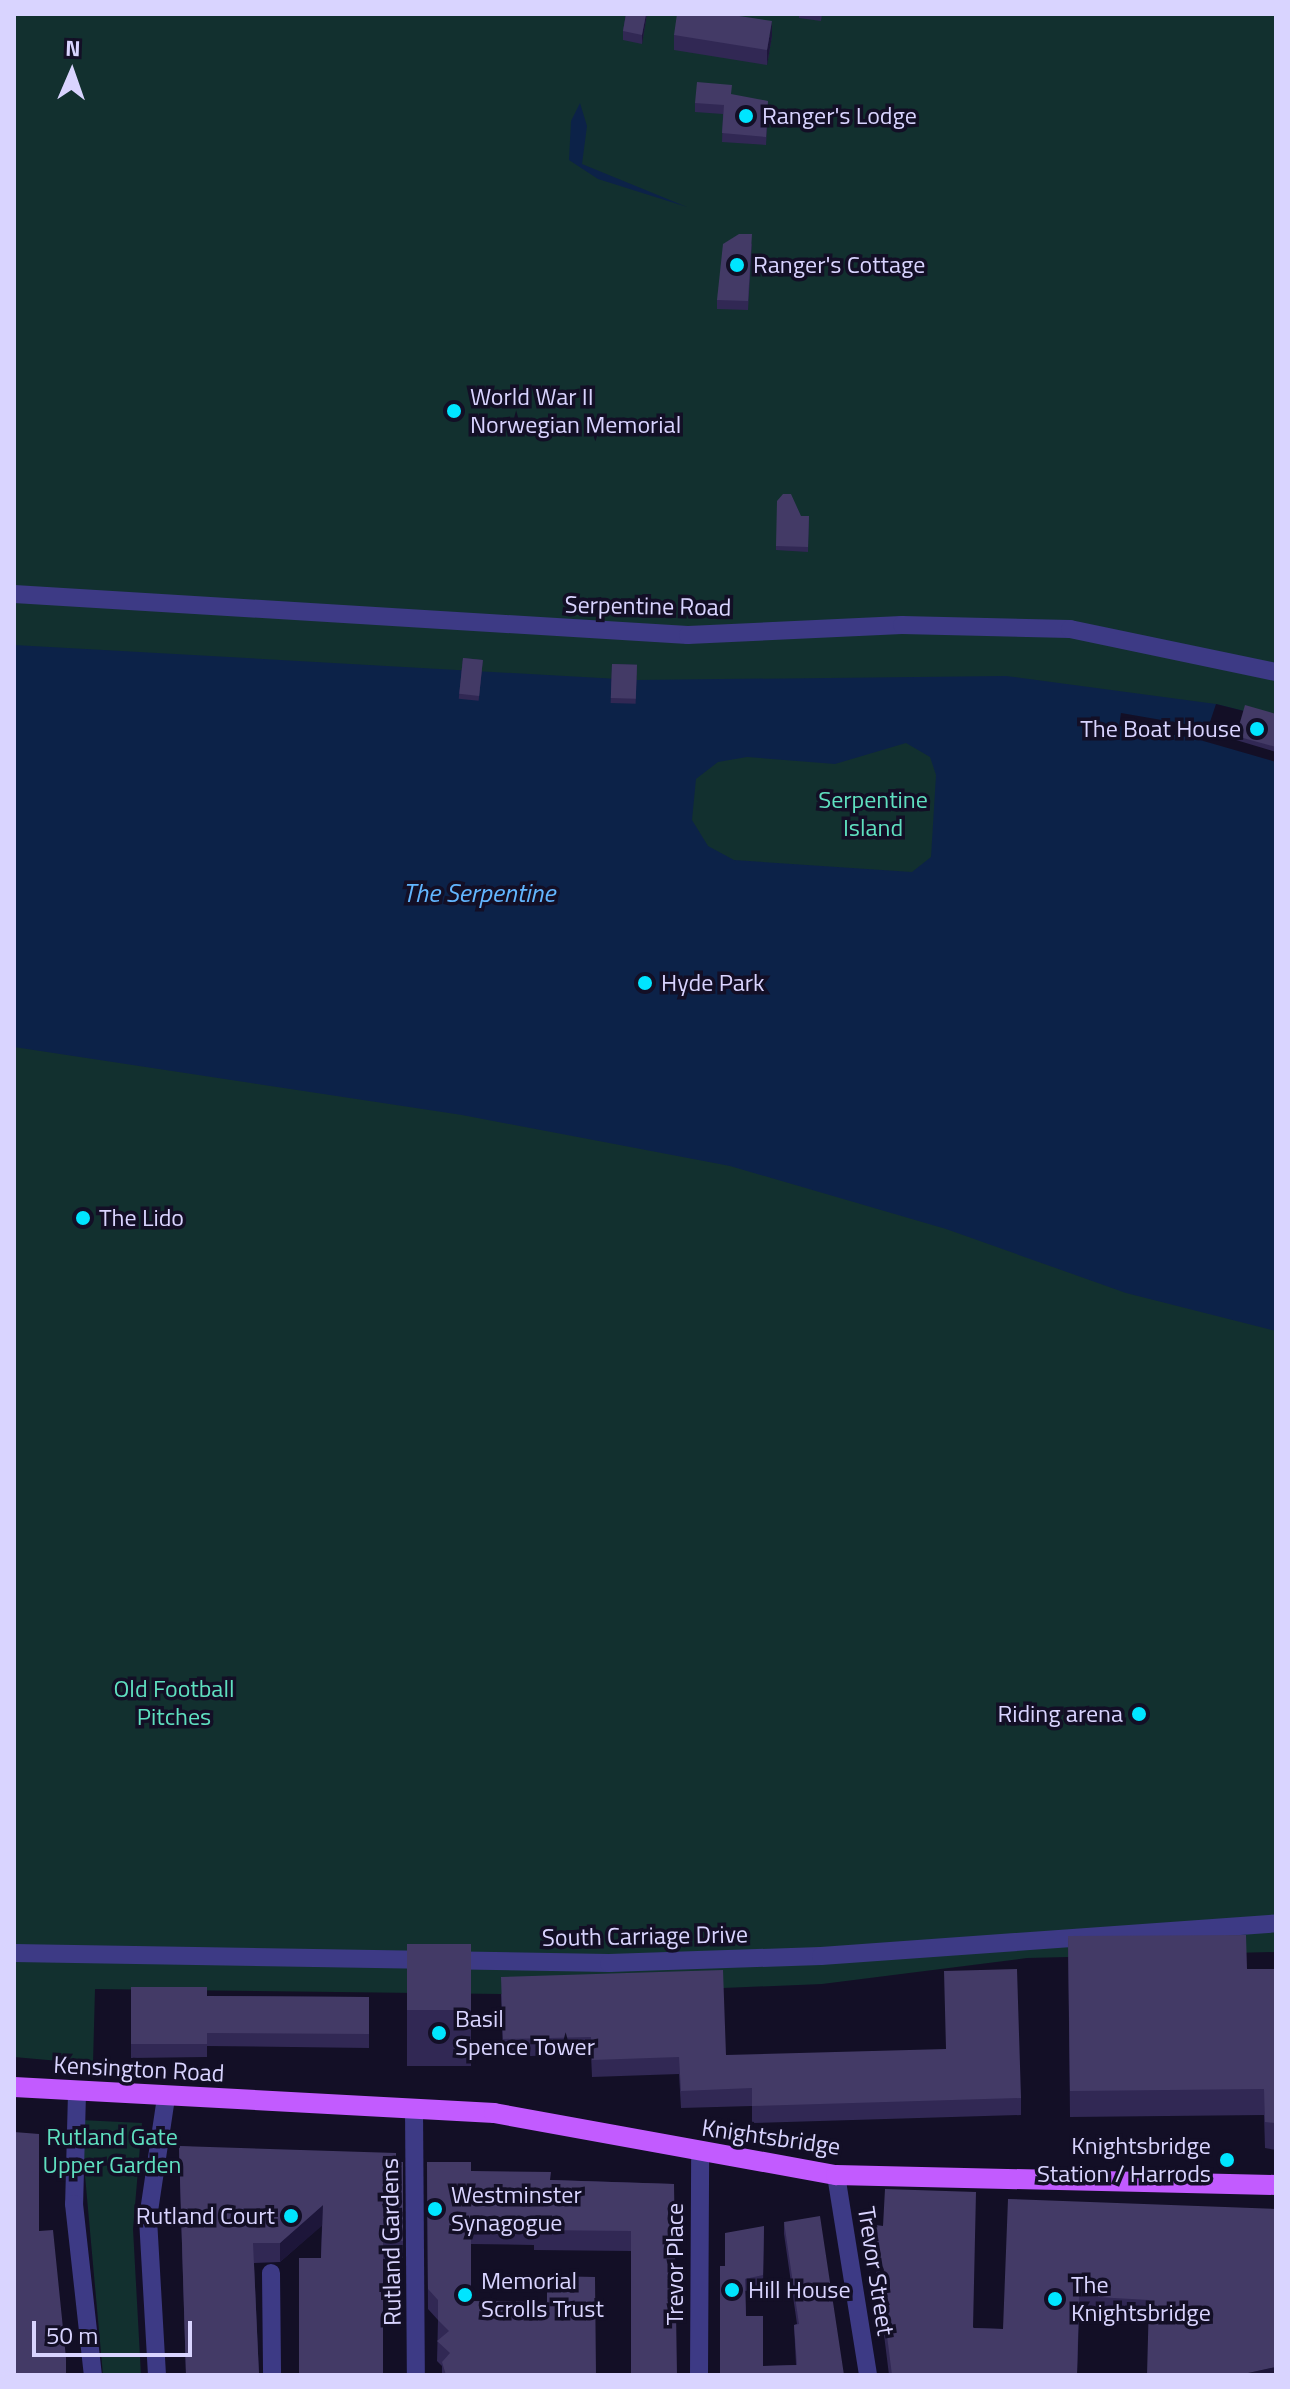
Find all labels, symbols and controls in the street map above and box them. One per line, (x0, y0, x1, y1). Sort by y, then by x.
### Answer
text: N (65, 31, 81, 65)
north arrow (32, 32, 112, 112)
place label: Ranger's Lodge (762, 102, 917, 130)
marker: Ranger's Lodge (737, 107, 755, 125)
place label: Ranger's Cottage (753, 251, 925, 279)
marker: Ranger's Cottage (728, 256, 746, 274)
place label: World War II Norwegian Memorial (470, 383, 681, 439)
marker: World War II Norwegian Memorial (445, 402, 463, 420)
street label: Serpentine Road (564, 590, 732, 622)
place label: The Boat House (1080, 715, 1241, 743)
marker: The Boat House (1248, 720, 1266, 738)
park label: Serpentine Island (818, 786, 928, 842)
water label: The Serpentine (403, 877, 555, 909)
place label: Hyde Park (661, 969, 765, 997)
marker: Hyde Park (636, 974, 654, 992)
place label: The Lido (99, 1204, 184, 1232)
marker: The Lido (74, 1209, 92, 1227)
park label: Old Football Pitches (114, 1675, 234, 1731)
place label: Riding arena (997, 1700, 1123, 1728)
marker: Riding arena (1130, 1705, 1148, 1723)
street label: South Carriage Drive (542, 1920, 748, 1952)
place label: Basil Spence Tower (455, 2005, 595, 2061)
marker: Basil Spence Tower (430, 2024, 448, 2042)
street label: Kensington Road (53, 2050, 225, 2088)
street label: Knightsbridge (700, 2113, 842, 2161)
park label: Rutland Gate Upper Garden (43, 2123, 181, 2179)
place label: Knightsbridge Station / Harrods (1037, 2132, 1211, 2188)
marker: Knightsbridge Station / Harrods (1218, 2151, 1236, 2169)
street label: Rutland Gardens (375, 2158, 407, 2326)
place label: Westminster Synagogue (451, 2181, 582, 2237)
marker: Westminster Synagogue (426, 2200, 444, 2218)
place label: Rutland Court (136, 2202, 275, 2230)
street label: Trevor Place (661, 2203, 689, 2325)
street label: Trevor Street (852, 2205, 900, 2337)
marker: Rutland Court (282, 2207, 300, 2225)
place label: Memorial Scrolls Trust (481, 2267, 604, 2323)
place label: The Knightsbridge (1071, 2271, 1211, 2327)
place label: Hill House (748, 2276, 851, 2304)
marker: Hill House (723, 2281, 741, 2299)
marker: Memorial Scrolls Trust (456, 2286, 474, 2304)
marker: The Knightsbridge (1046, 2290, 1064, 2308)
scale bar (36, 2305, 196, 2355)
text: 50 m (46, 2317, 98, 2353)

